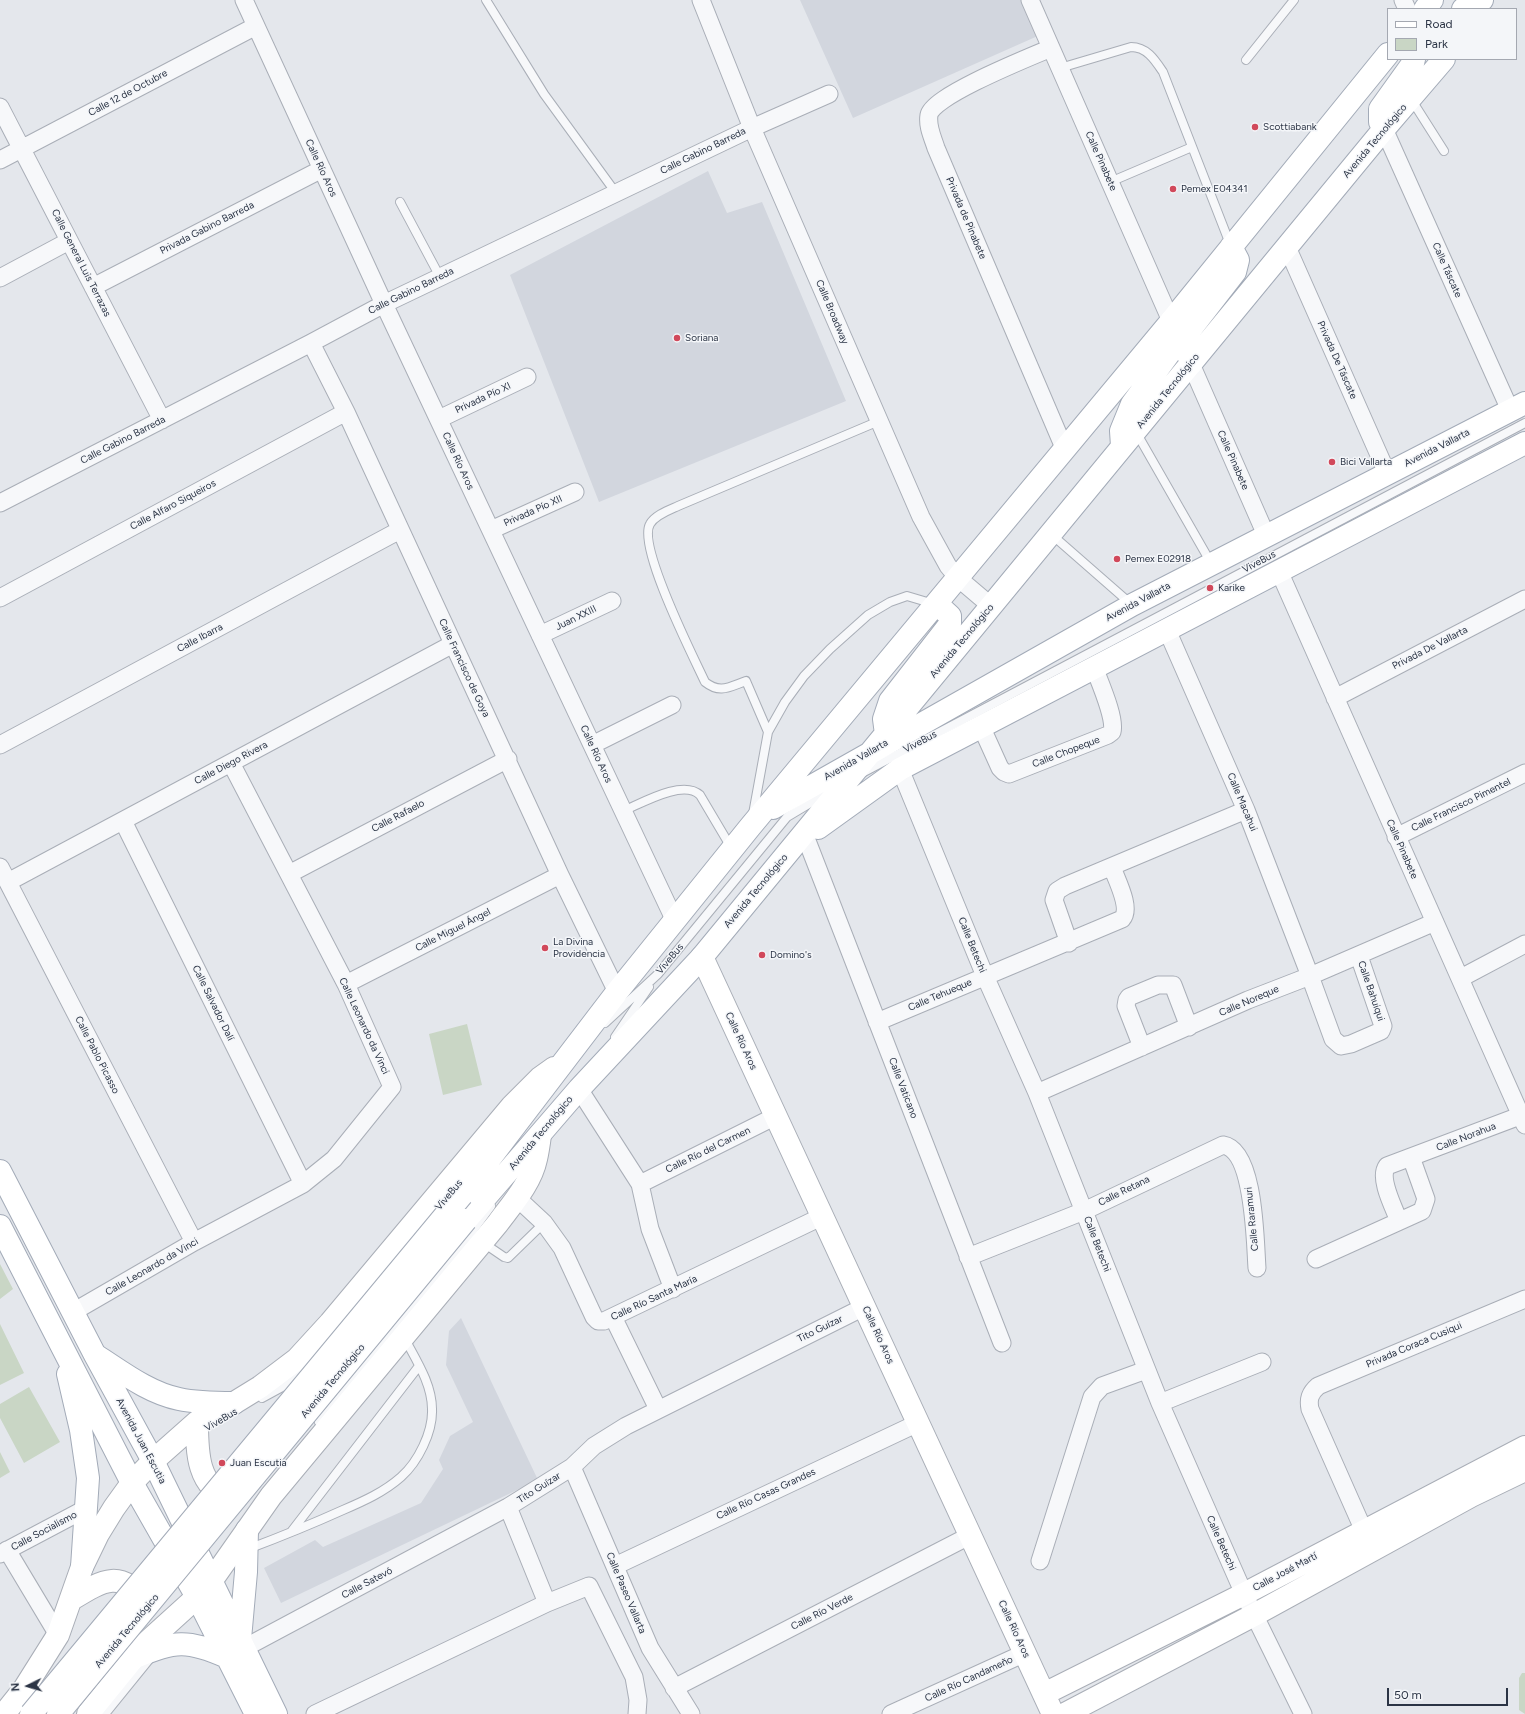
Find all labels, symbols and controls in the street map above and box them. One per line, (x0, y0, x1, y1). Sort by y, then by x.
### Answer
legend (1387, 8, 1517, 60)
text: Road (1425, 17, 1453, 31)
text: Park (1425, 37, 1448, 51)
street label: Calle 12 de Octubre (86, 67, 170, 119)
street label: Avenida Tecnológico (1340, 101, 1410, 181)
place label: Scottiabank (1263, 121, 1317, 133)
marker: Scottiabank (1250, 122, 1260, 132)
street label: Calle Gabino Barreda (658, 125, 748, 177)
street label: Calle Pinabete (1083, 129, 1119, 193)
street label: Calle Río Aros (302, 137, 340, 199)
street label: Privada de Pinabete (943, 175, 989, 261)
place label: Pemex E04341 (1181, 183, 1248, 195)
marker: Pemex E04341 (1168, 184, 1178, 194)
street label: Privada Gabino Barreda (158, 199, 256, 257)
street label: Calle General Luis Terrazas (49, 207, 113, 319)
street label: Calle Táscate (1430, 241, 1464, 299)
street label: Calle Gabino Barreda (366, 265, 456, 317)
street label: Calle Broadway (813, 278, 851, 346)
street label: Privada De Táscate (1314, 319, 1360, 401)
place label: Soriana (685, 332, 718, 344)
marker: Soriana (672, 333, 682, 343)
street label: Avenida Tecnológico (1134, 351, 1202, 431)
street label: Privada Pío XI (453, 380, 513, 416)
street label: Calle Gabino Barreda (79, 413, 167, 467)
street label: Avenida Vallarta (1402, 426, 1472, 470)
street label: Calle Pinabete (1215, 428, 1251, 492)
street label: Calle Río Aros (439, 430, 477, 492)
place label: Bici Vallarta (1340, 456, 1392, 468)
marker: Bici Vallarta (1327, 457, 1337, 467)
street label: Calle Alfaro Siqueiros (128, 477, 218, 533)
street label: Privada Pío XII (502, 493, 564, 529)
street label: ViveBus (1240, 548, 1278, 576)
place label: Pemex E02918 (1125, 553, 1191, 565)
marker: Pemex E02918 (1112, 554, 1122, 564)
street label: Avenida Vallarta (1103, 580, 1173, 624)
place label: Karike (1218, 582, 1245, 594)
marker: Karike (1205, 583, 1215, 593)
street label: Avenida Tecnológico (927, 601, 997, 681)
street label: Juan XXIII (553, 603, 599, 633)
street label: Calle Francisco de Goya (436, 617, 492, 719)
street label: Calle Ibarra (175, 621, 225, 655)
street label: Privada De Vallarta (1390, 624, 1470, 672)
street label: Calle Río Aros (577, 723, 615, 785)
street label: ViveBus (901, 728, 939, 756)
street label: Calle Chopeque (1031, 734, 1101, 770)
street label: Avenida Vallarta (822, 737, 890, 783)
street label: Calle Diego Rivera (192, 739, 270, 787)
street label: Calle Macahui (1224, 771, 1260, 833)
street label: Calle Francisco Pimentel (1409, 776, 1513, 834)
street label: Calle Rafaelo (369, 797, 427, 835)
street label: Calle Pinabete (1384, 817, 1420, 881)
street label: Avenida Tecnológico (721, 851, 791, 931)
street label: Calle Miguel Ángel (413, 906, 493, 954)
street label: Calle Betechi (955, 916, 989, 974)
place label: La Divina Providencia (553, 936, 605, 960)
street label: ViveBus (654, 941, 686, 977)
marker: La Divina Providencia (540, 943, 550, 953)
place label: Domino's (770, 949, 812, 961)
marker: Domino's (757, 950, 767, 960)
street label: Calle Bahuiqui (1355, 959, 1387, 1023)
street label: Calle Salvador Dalí (190, 963, 236, 1043)
street label: Calle Leonardo da Vinci (336, 976, 392, 1076)
street label: Calle Tehueque (906, 976, 974, 1014)
street label: Calle Noreque (1217, 983, 1281, 1019)
street label: Calle Río Aros (722, 1010, 760, 1072)
street label: Calle Pablo Picasso (72, 1014, 122, 1096)
street label: Calle Vaticano (886, 1056, 920, 1120)
street label: Avenida Tecnológico (506, 1093, 576, 1173)
street label: Calle Norahua (1434, 1120, 1498, 1154)
street label: Calle Río del Carmen (664, 1124, 752, 1176)
street label: Calle Retana (1096, 1173, 1152, 1209)
street label: ViveBus (433, 1177, 465, 1213)
street label: Calle Raramuri (1243, 1186, 1261, 1252)
street label: Calle Betechi (1081, 1214, 1113, 1274)
street label: Calle Leonardo da Vinci (103, 1235, 201, 1299)
street label: Calle Río Santa María (609, 1273, 699, 1323)
street label: Calle Río Aros (859, 1304, 897, 1366)
street label: Tito Guízar (795, 1313, 845, 1345)
street label: Privada Coraca Cusiqui (1364, 1319, 1464, 1371)
street label: Avenida Tecnológico (298, 1341, 368, 1421)
street label: Avenida Juan Escutia (113, 1396, 169, 1486)
street label: ViveBus (202, 1406, 240, 1434)
place label: Juan Escutia (230, 1457, 287, 1469)
marker: Juan Escutia (217, 1458, 227, 1468)
street label: Calle Río Casas Grandes (714, 1466, 818, 1522)
street label: Tito Guízar (515, 1470, 563, 1506)
street label: Calle Socialismo (9, 1509, 79, 1553)
street label: Calle Betechi (1204, 1514, 1238, 1572)
street label: Calle José Martí (1251, 1550, 1319, 1594)
street label: Calle Paseo Vallarta (603, 1551, 649, 1635)
street label: Calle Satevó (340, 1565, 394, 1601)
street label: Avenida Tecnológico (92, 1591, 162, 1671)
street label: Calle Río Verde (789, 1591, 855, 1633)
street label: Calle Río Aros (995, 1598, 1033, 1660)
street label: Calle Río Candameño (923, 1653, 1015, 1705)
north arrow (8, 1666, 48, 1706)
scale bar (1389, 1680, 1510, 1706)
text: N (9, 1682, 22, 1692)
text: 50 m (1394, 1688, 1422, 1702)

